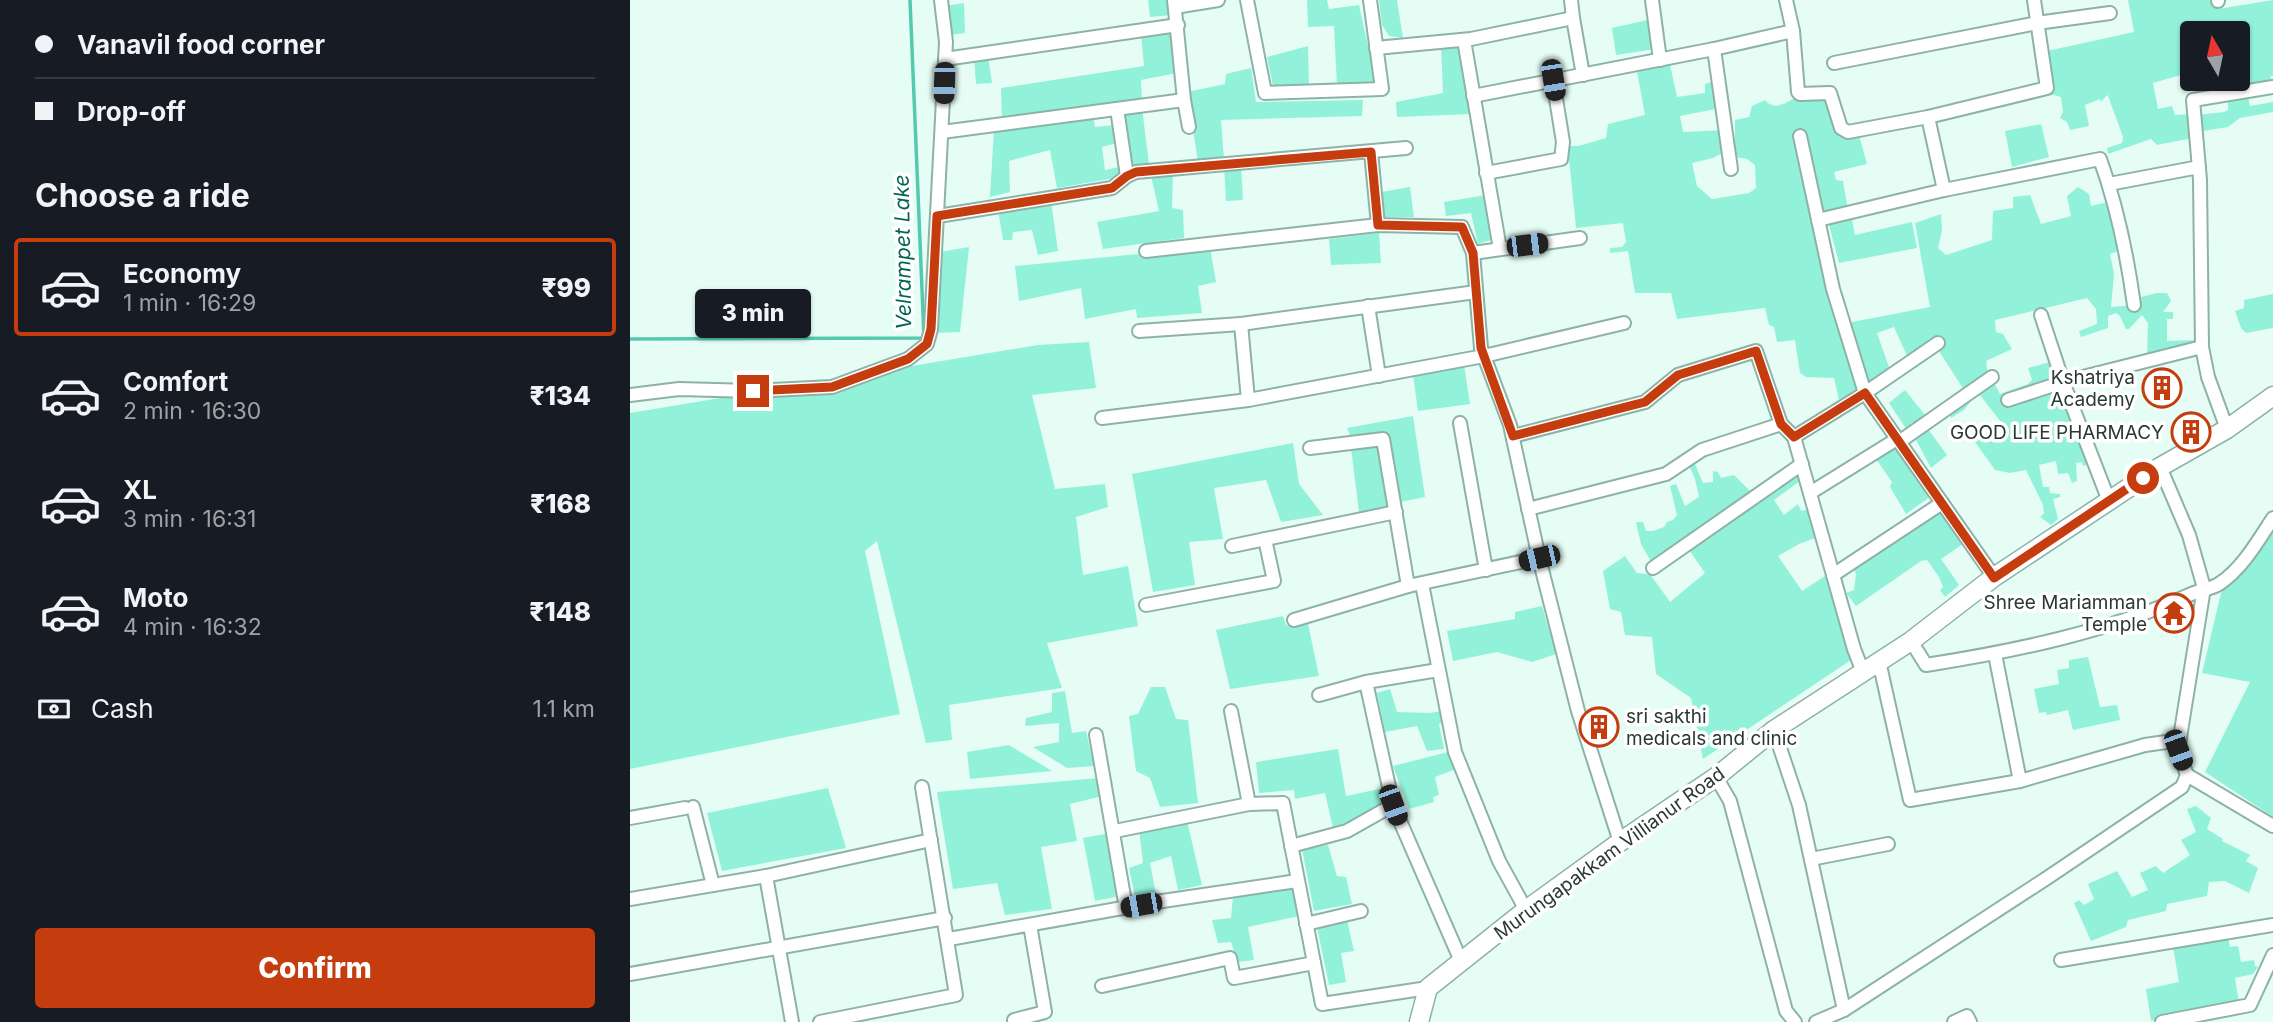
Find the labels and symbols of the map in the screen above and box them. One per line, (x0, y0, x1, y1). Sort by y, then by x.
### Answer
north arrow (2180, 21, 2250, 91)
car (1540, 58, 1567, 102)
car (933, 62, 956, 104)
water label: Velrampet Lake (889, 174, 916, 330)
car (1505, 232, 1550, 258)
callout: 3 min (695, 290, 811, 338)
place label: Kshatriya Academy (2050, 366, 2135, 411)
building icon: Kshatriya Academy (2141, 367, 2183, 409)
route end (737, 375, 769, 407)
building icon: GOOD LIFE PHARMACY (2170, 411, 2212, 453)
place label: GOOD LIFE PHARMACY (1950, 421, 2164, 444)
route start (2127, 462, 2159, 494)
car (1517, 543, 1562, 573)
place label: Shree Mariamman Temple (1984, 591, 2147, 636)
temple icon: Shree Mariamman Temple (2153, 592, 2195, 634)
place label: sri sakthi medicals and clinic (1626, 705, 1797, 750)
building icon: sri sakthi medicals and clinic (1578, 706, 1620, 748)
car (2161, 727, 2196, 773)
street label: Murungapakkam Villianur Road (1490, 762, 1729, 945)
car (1376, 782, 1411, 828)
car (1119, 891, 1164, 919)

